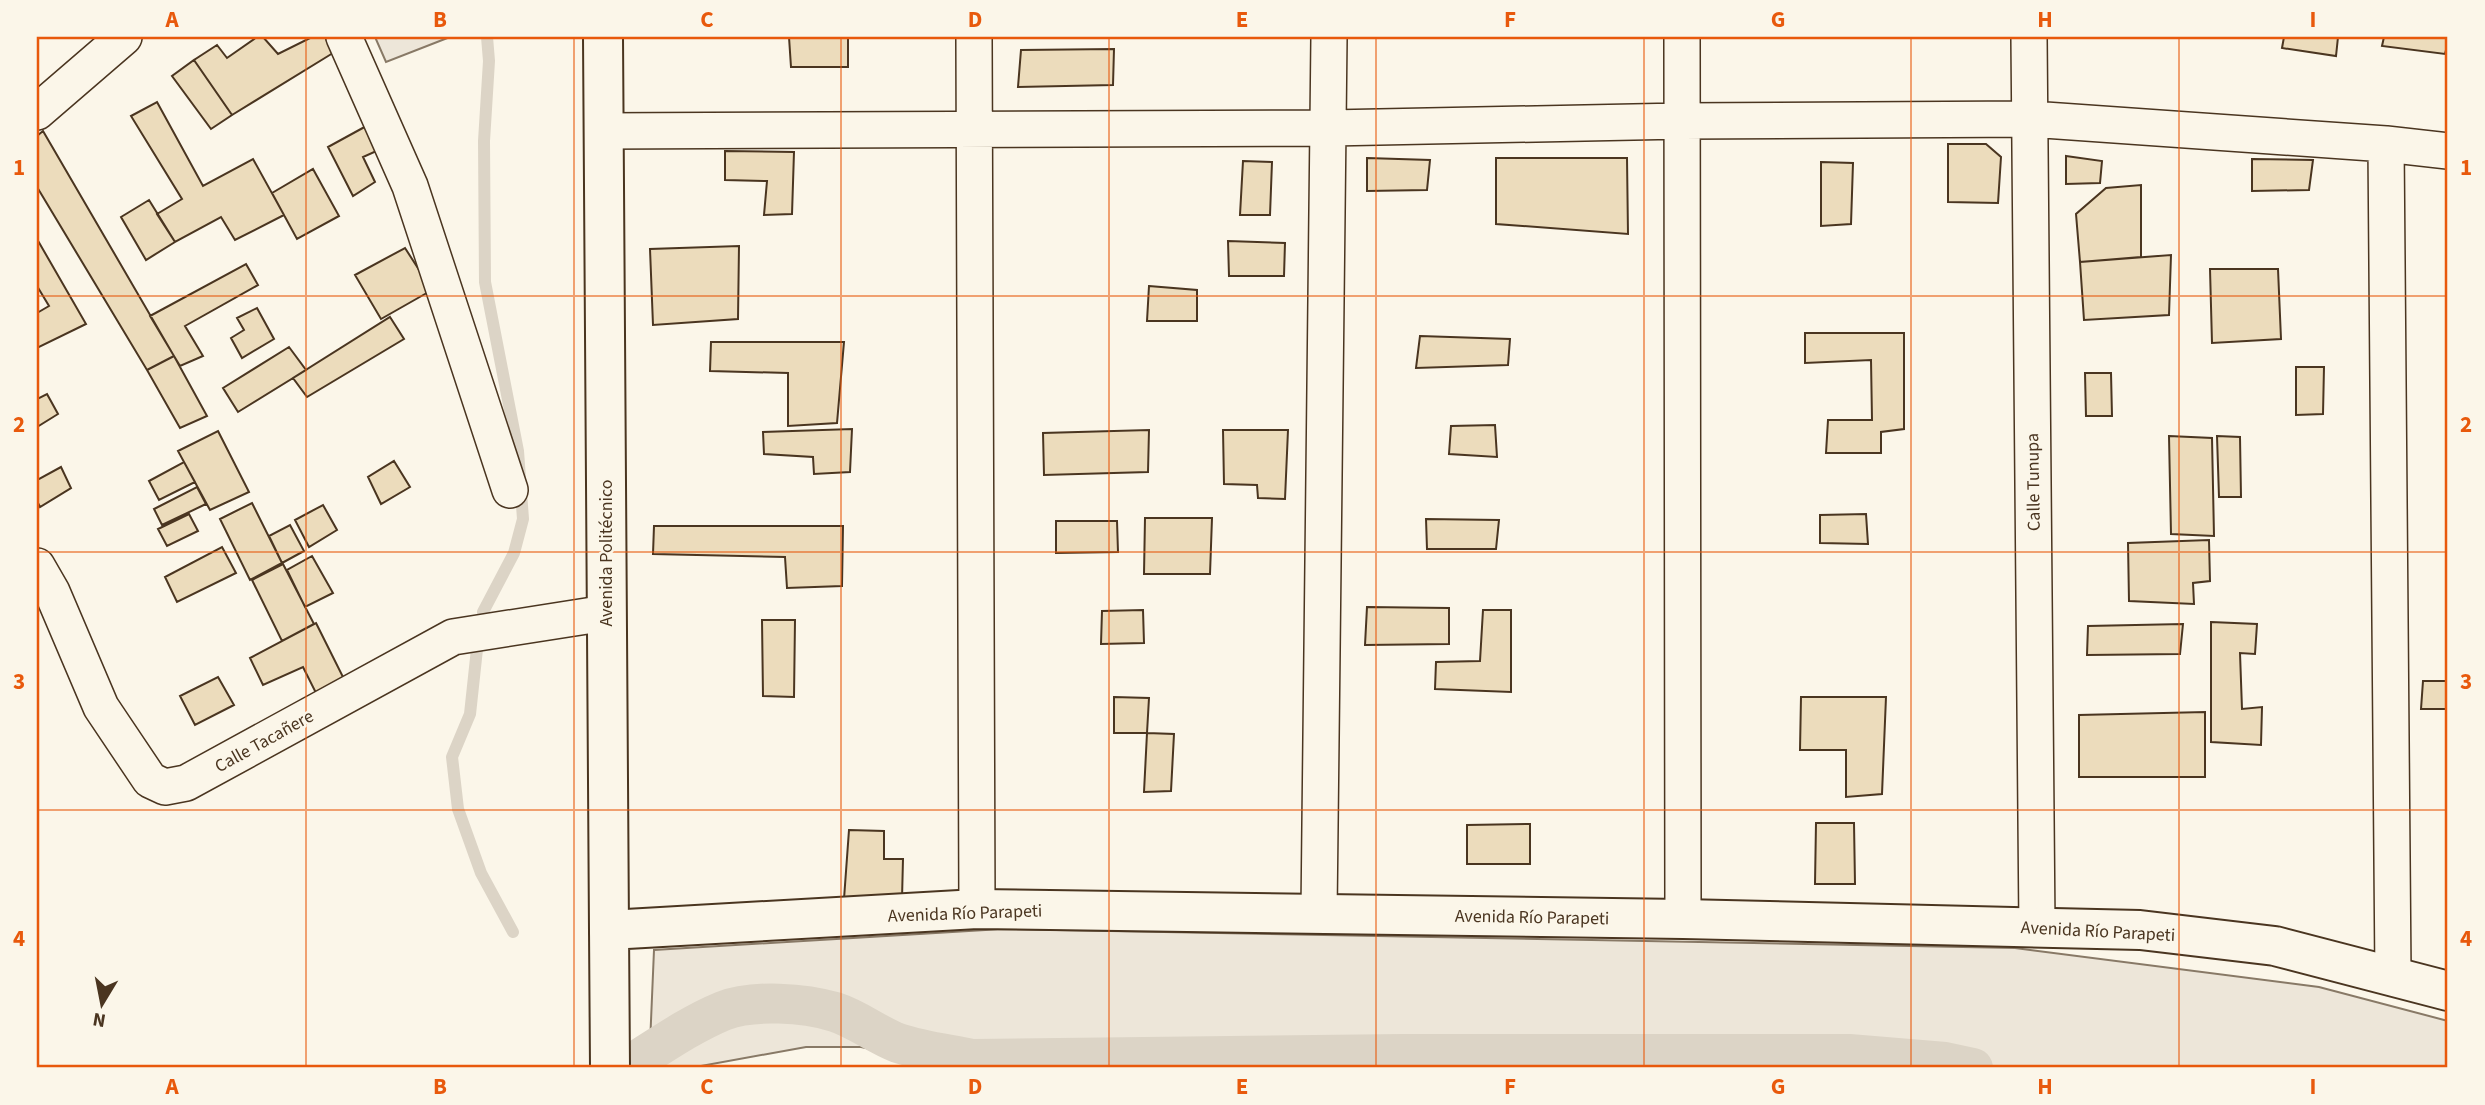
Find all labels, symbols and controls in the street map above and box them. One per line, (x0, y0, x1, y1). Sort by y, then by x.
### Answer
text: A (164, 3, 179, 36)
text: B (433, 3, 447, 36)
text: C (700, 3, 714, 36)
text: D (968, 3, 982, 36)
text: E (1236, 3, 1248, 36)
text: F (1504, 3, 1516, 36)
text: G (1771, 3, 1785, 36)
text: H (2037, 3, 2053, 36)
text: I (2310, 3, 2316, 36)
text: 1 (13, 151, 25, 184)
text: 1 (2460, 151, 2472, 184)
text: 2 (13, 408, 25, 441)
text: 2 (2460, 408, 2472, 441)
street label: Calle Tunupa (2020, 433, 2047, 531)
street label: Avenida Politécnico (594, 479, 619, 627)
text: 3 (13, 665, 25, 698)
text: 3 (2460, 665, 2472, 698)
street label: Calle Tacañere (210, 704, 318, 779)
street label: Avenida Río Parapeti (887, 898, 1043, 929)
street label: Avenida Río Parapeti (1455, 904, 1609, 931)
street label: Avenida Río Parapeti (2020, 915, 2176, 948)
text: 4 (13, 922, 25, 955)
text: 4 (2460, 922, 2472, 955)
north arrow (66, 968, 136, 1038)
text: N (91, 1005, 108, 1034)
text: A (164, 1070, 179, 1103)
text: B (433, 1070, 447, 1103)
text: C (700, 1070, 714, 1103)
text: D (968, 1070, 982, 1103)
text: E (1236, 1070, 1248, 1103)
text: F (1504, 1070, 1516, 1103)
text: G (1771, 1070, 1785, 1103)
text: H (2037, 1070, 2053, 1103)
text: I (2310, 1070, 2316, 1103)

